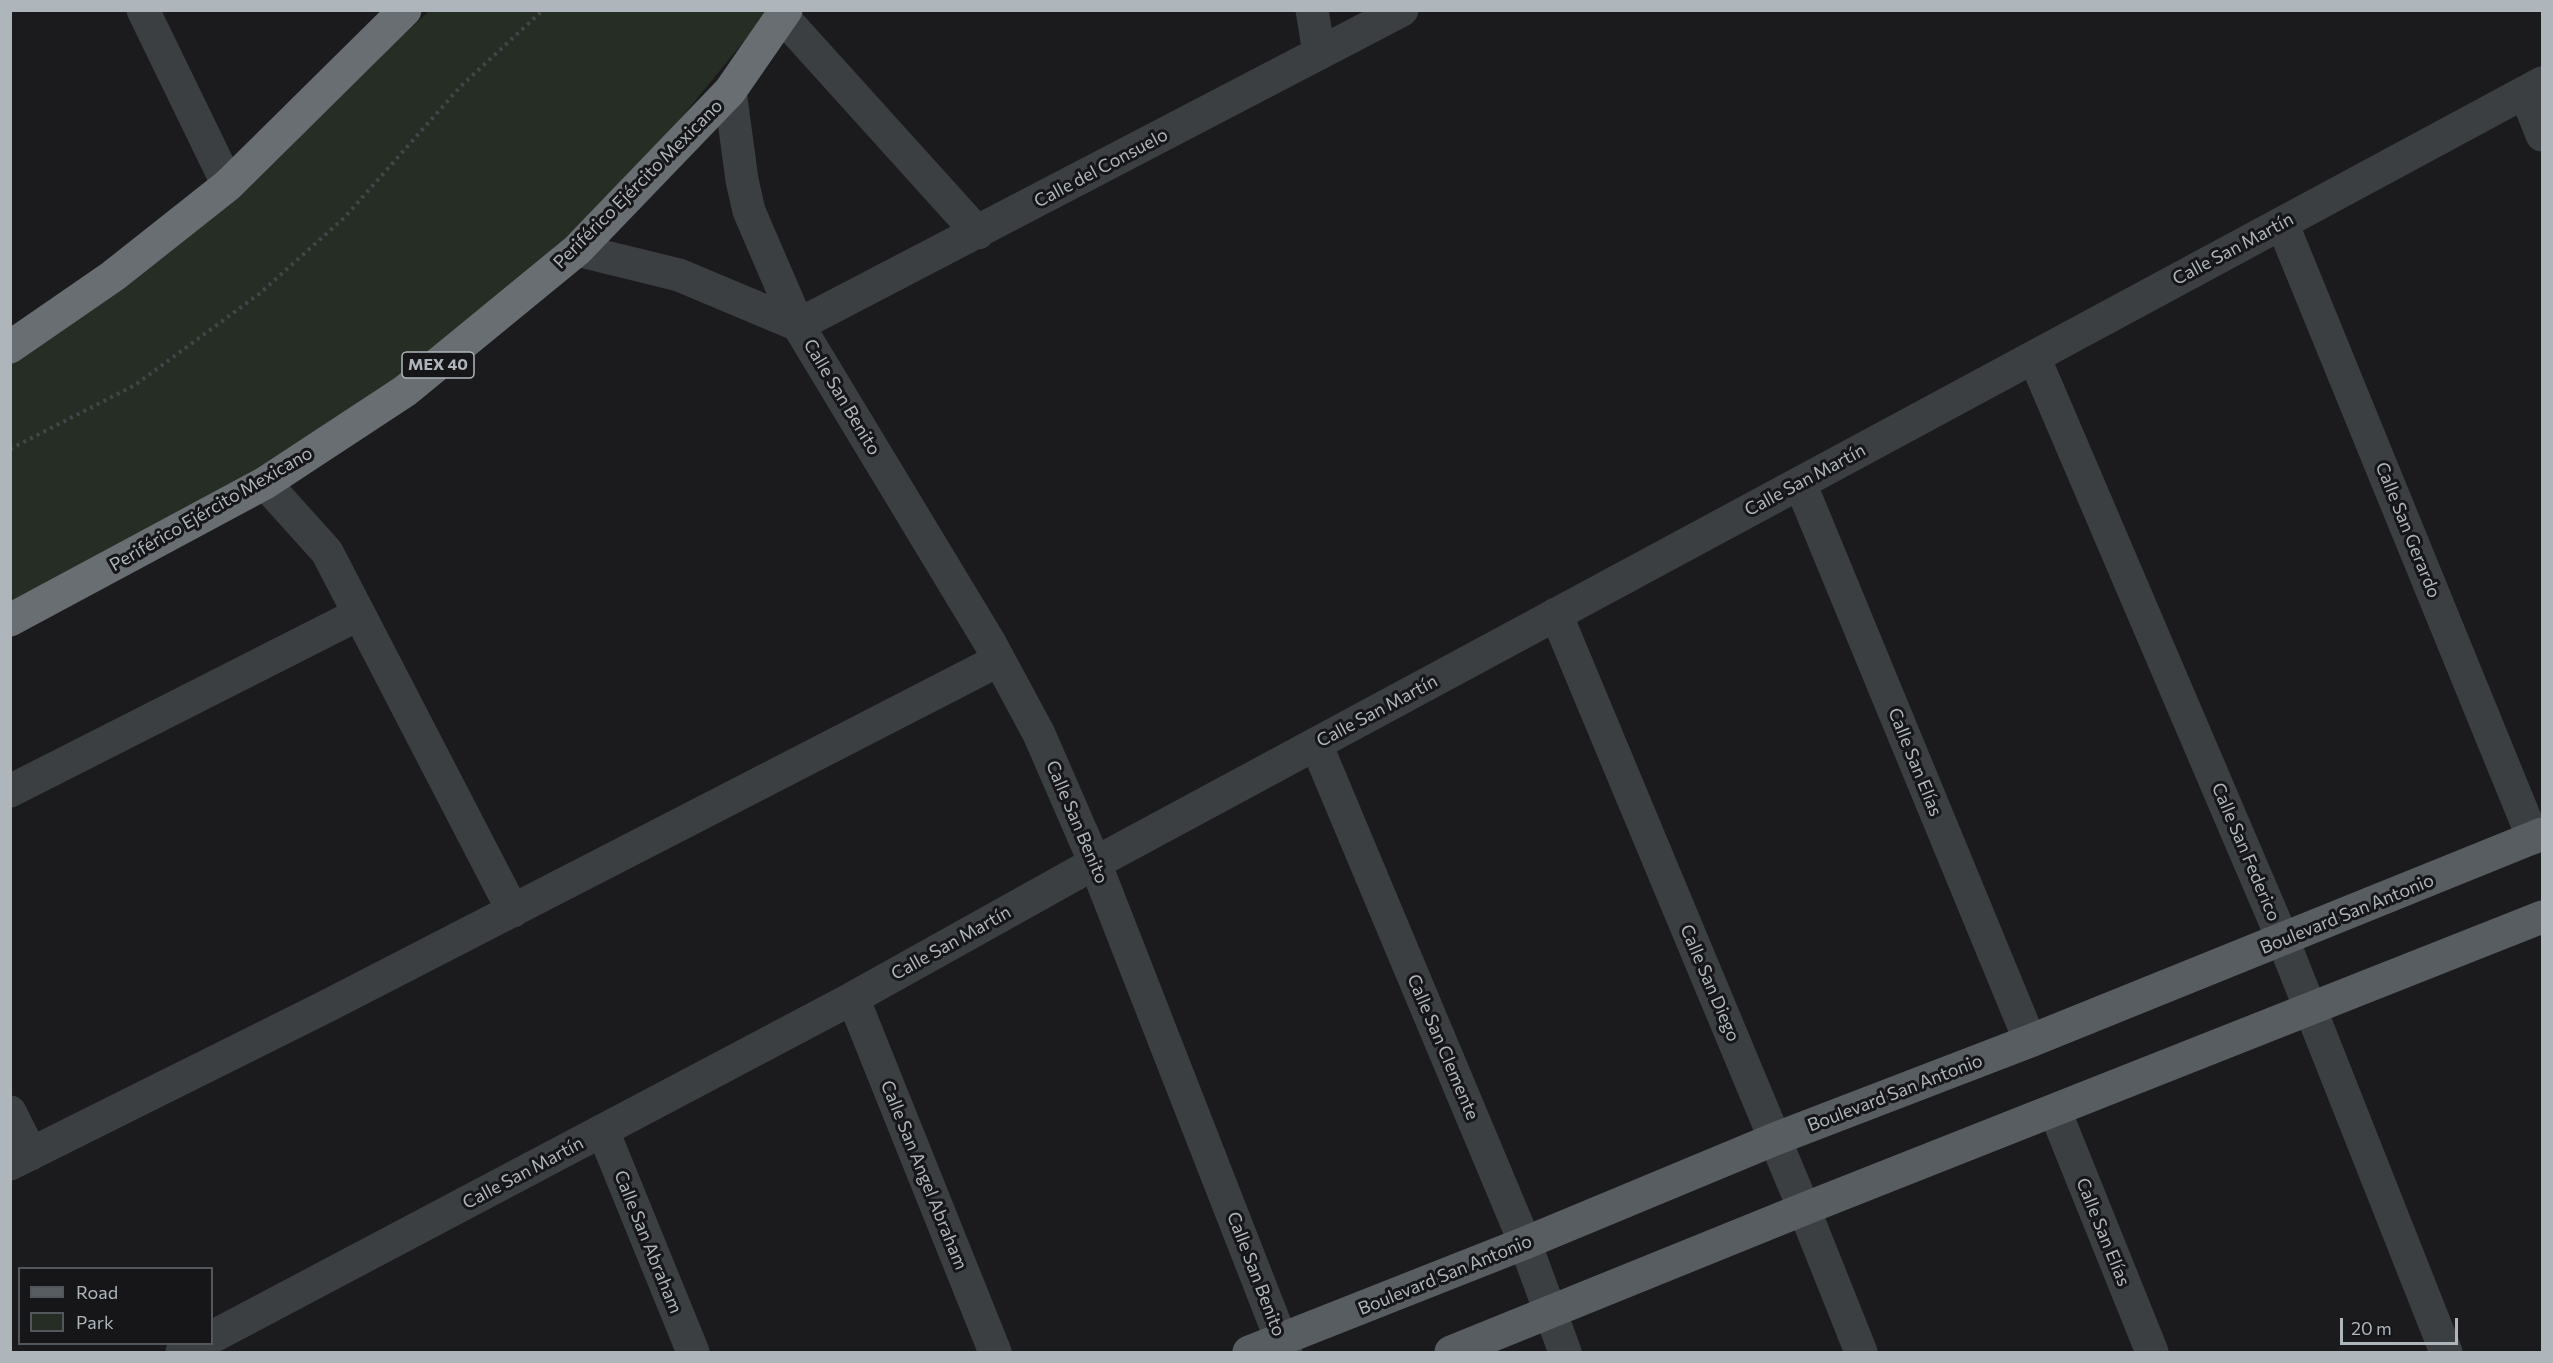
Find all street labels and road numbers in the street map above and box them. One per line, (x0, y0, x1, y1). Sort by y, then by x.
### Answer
street label: Periférico Ejército Mexicano (549, 95, 727, 273)
street label: Calle del Consuelo (1031, 124, 1171, 212)
street label: Calle San Martín (2169, 208, 2297, 290)
street label: Calle San Benito (799, 335, 885, 459)
road number: MEX 40 (402, 352, 474, 378)
street label: Calle San Martín (1741, 439, 1869, 521)
street label: Periférico Ejército Mexicano (106, 442, 316, 576)
street label: Calle San Gerardo (2371, 459, 2445, 601)
street label: Calle San Martín (1313, 670, 1441, 752)
street label: Calle San Elías (1883, 705, 1947, 819)
street label: Calle San Benito (1041, 757, 1113, 887)
street label: Calle San Federico (2207, 780, 2285, 924)
street label: Boulevard San Antonio (2257, 869, 2437, 959)
street label: Calle San Martín (887, 901, 1015, 985)
street label: Calle San Diego (1676, 921, 1744, 1045)
street label: Calle San Clemente (1403, 971, 1483, 1123)
street label: Boulevard San Antonio (1804, 1050, 1986, 1136)
street label: Calle San Angel Abraham (876, 1077, 972, 1273)
street label: Calle San Martín (459, 1132, 587, 1214)
street label: Calle San Abraham (609, 1167, 687, 1317)
street label: Calle San Elías (2071, 1175, 2135, 1289)
street label: Calle San Benito (1222, 1209, 1290, 1339)
street label: Boulevard San Antonio (1355, 1230, 1535, 1320)

